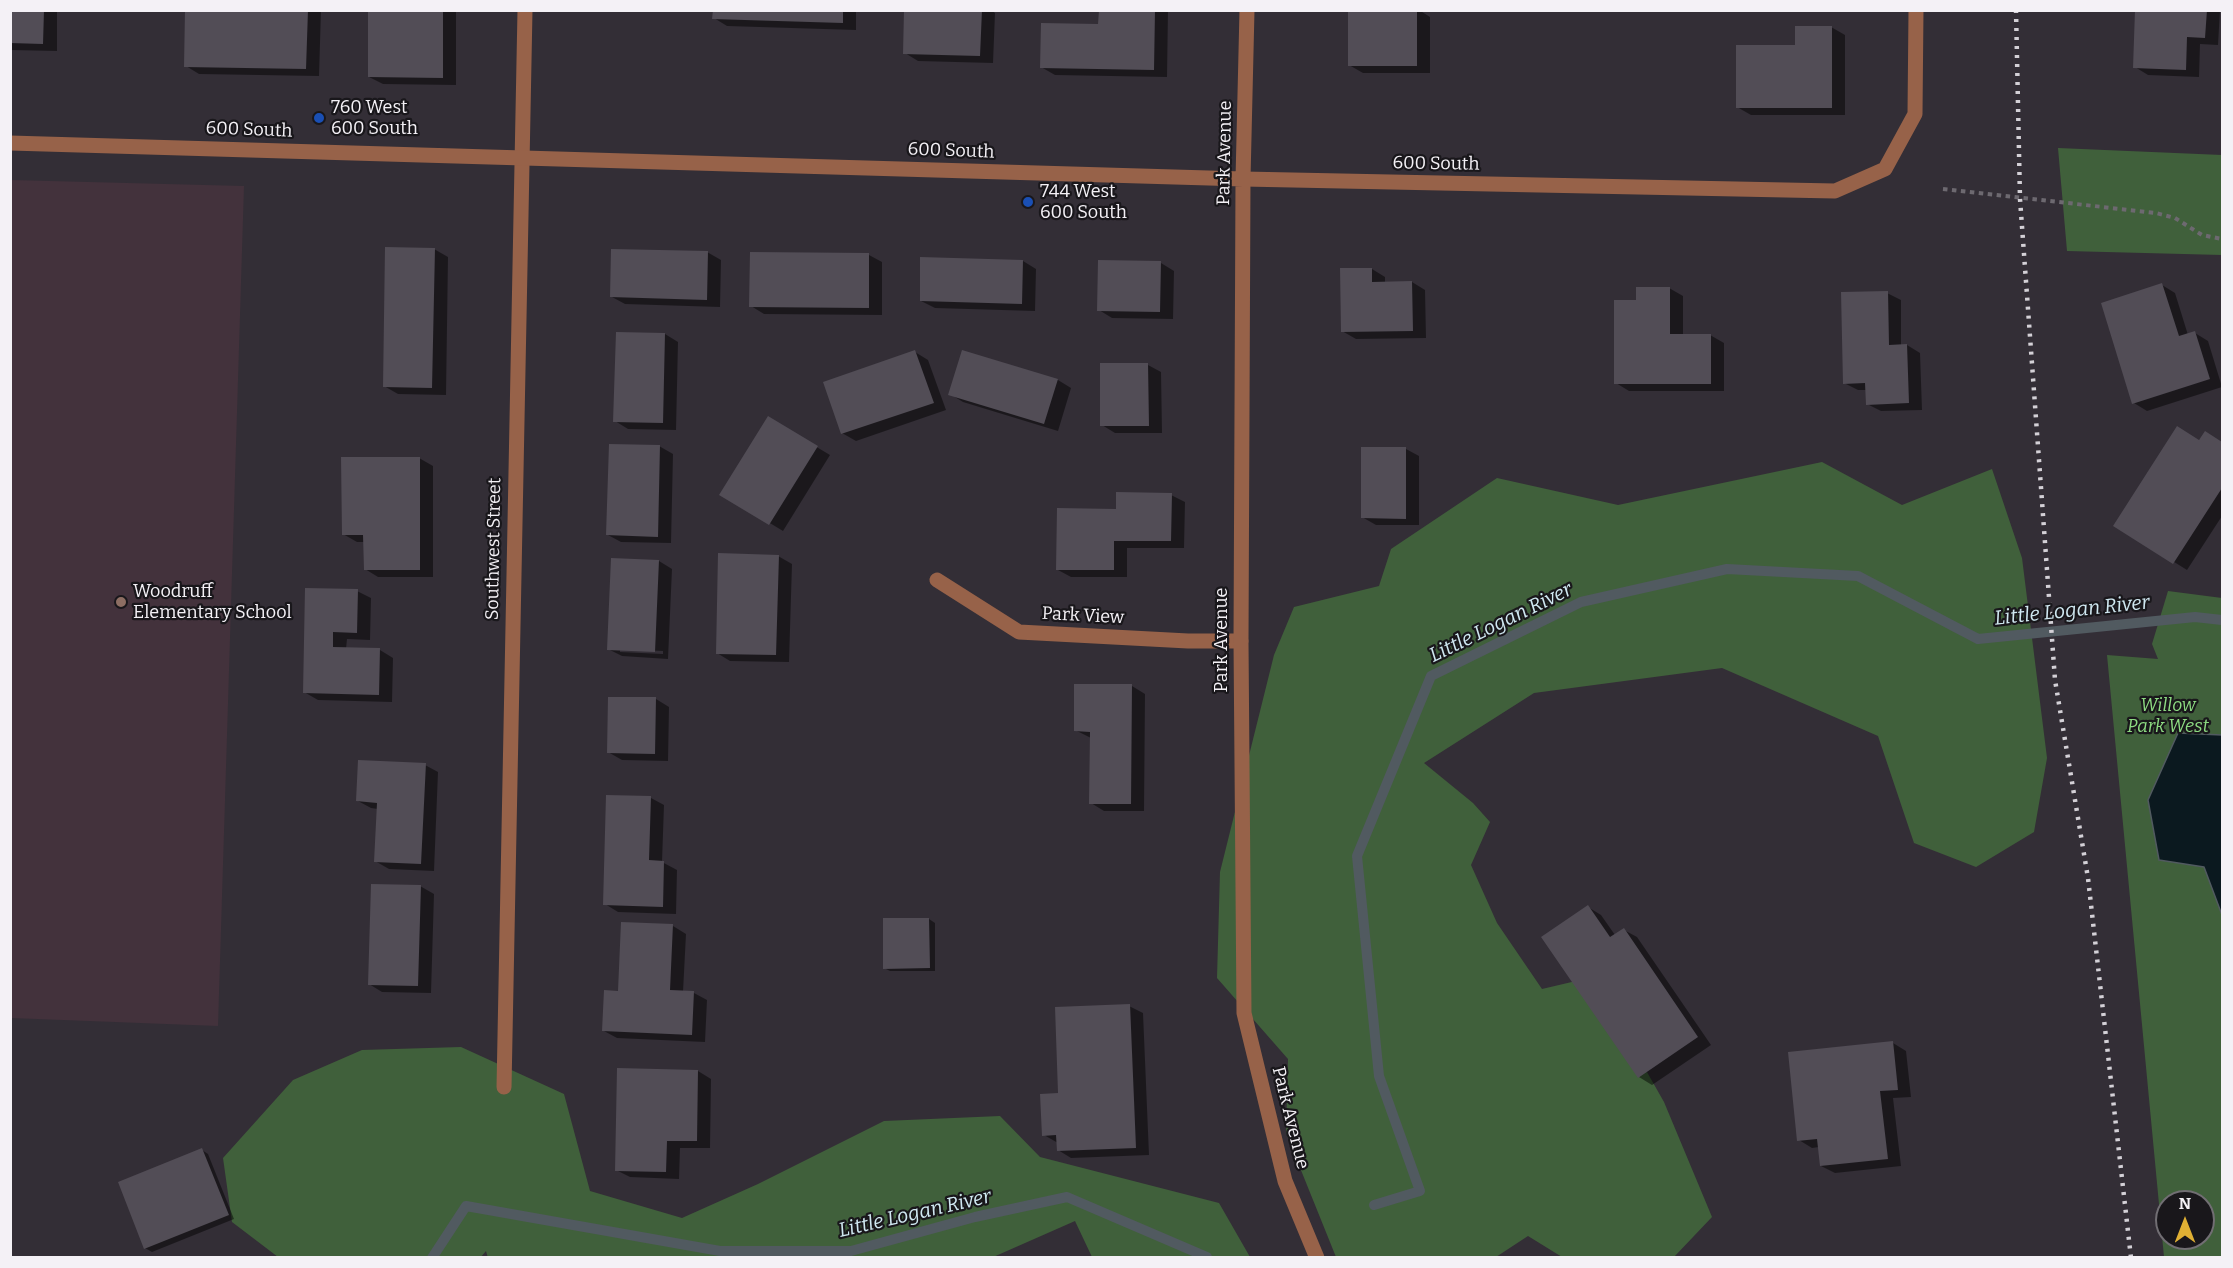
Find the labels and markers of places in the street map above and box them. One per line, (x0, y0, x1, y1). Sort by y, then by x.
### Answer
place label: 760 West 600 South (331, 97, 418, 140)
marker: 760 West 600 South (312, 111, 326, 125)
place label: 744 West 600 South (1040, 181, 1127, 224)
marker: 744 West 600 South (1021, 195, 1035, 209)
place label: Woodruff Elementary School (133, 581, 292, 624)
marker: Woodruff Elementary School (114, 595, 128, 609)

